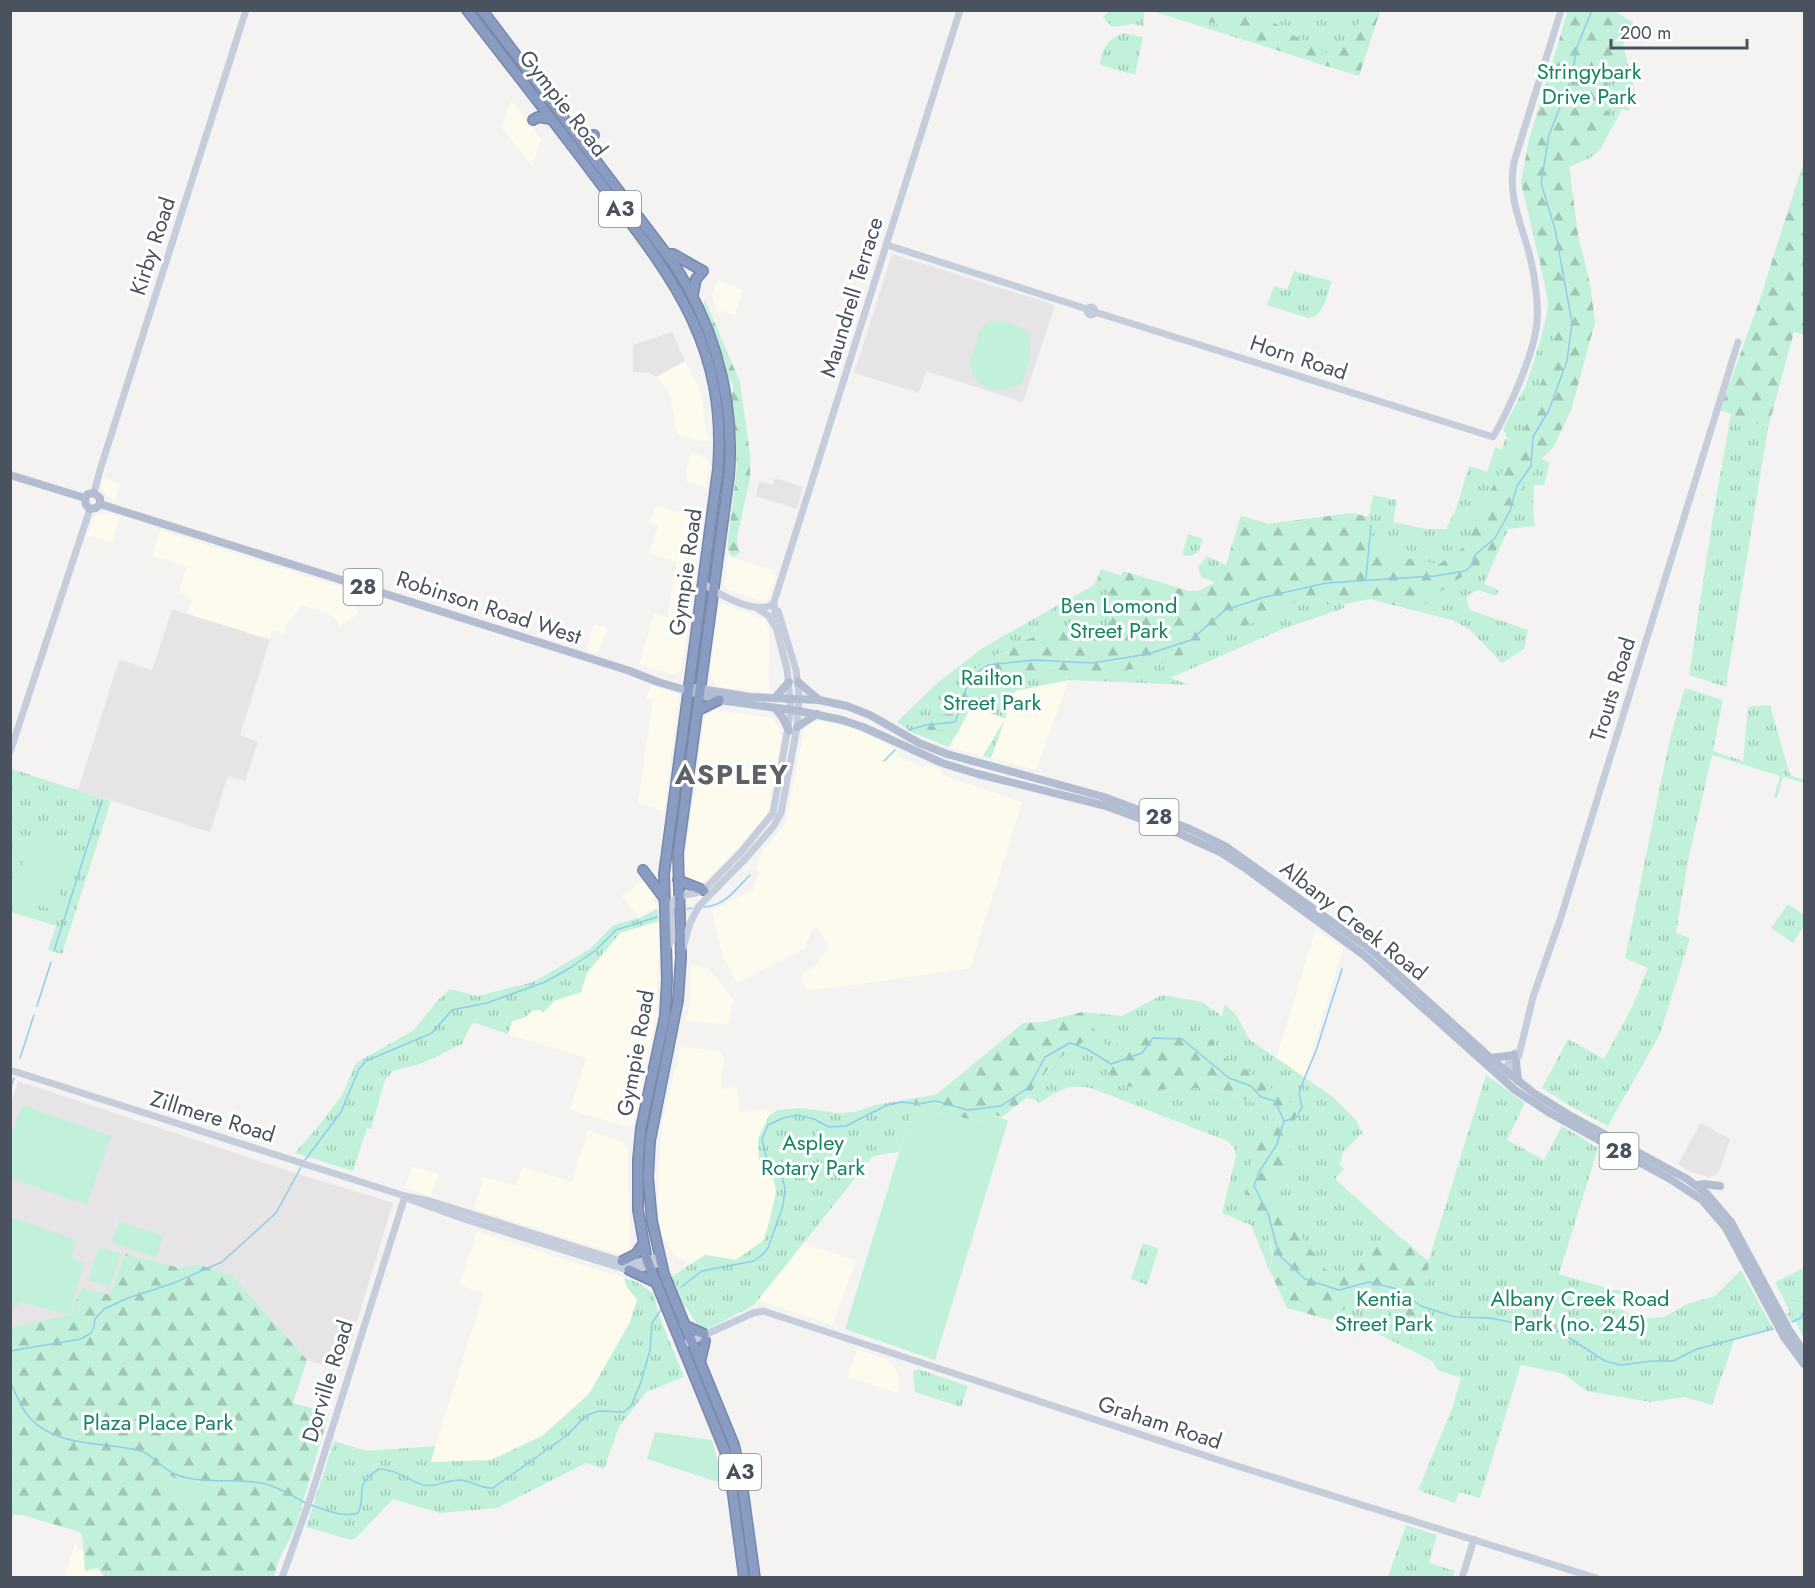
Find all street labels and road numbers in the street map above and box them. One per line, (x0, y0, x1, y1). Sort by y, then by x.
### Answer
street label: Gympie Road (512, 43, 616, 163)
road number: A3 (599, 191, 641, 227)
street label: Kirby Road (121, 193, 183, 299)
street label: Maundrell Terrace (811, 213, 891, 381)
street label: Horn Road (1246, 326, 1352, 388)
street label: Gympie Road (660, 506, 710, 638)
street label: Robinson Road West (392, 562, 586, 652)
road number: 28 (344, 569, 382, 605)
street label: Trouts Road (1581, 633, 1643, 745)
road number: 28 (1140, 799, 1178, 835)
street label: Albany Creek Road (1274, 852, 1434, 988)
street label: Gympie Road (608, 987, 662, 1119)
street label: Zillmere Road (147, 1082, 279, 1150)
road number: 28 (1600, 1133, 1638, 1169)
street label: Dorville Road (293, 1316, 361, 1446)
street label: Graham Road (1094, 1387, 1226, 1457)
road number: A3 (719, 1454, 761, 1490)

